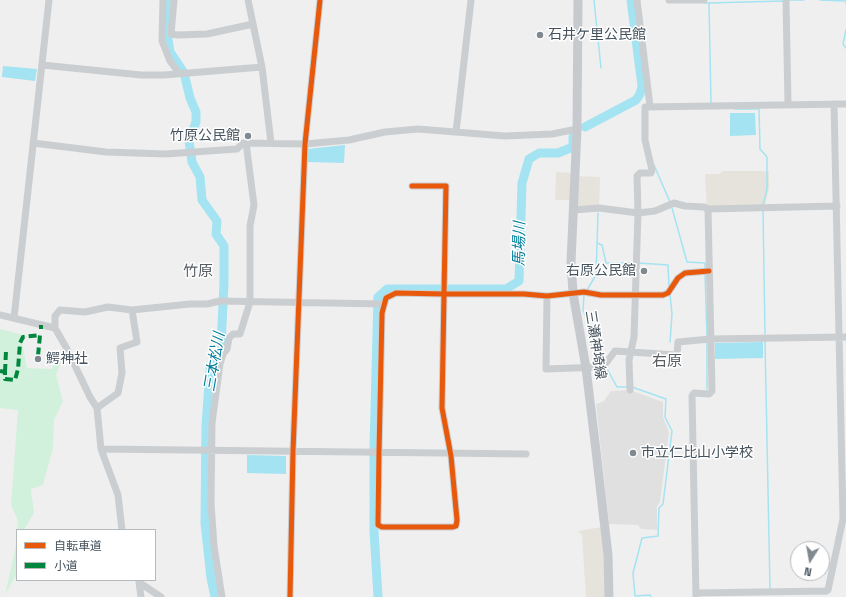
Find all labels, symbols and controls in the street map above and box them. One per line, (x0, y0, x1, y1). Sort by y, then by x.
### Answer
place label: 石井ケ里公民館 (548, 27, 646, 43)
marker: 石井ケ里公民館 (535, 30, 545, 40)
place label: 竹原公民館 (170, 128, 240, 144)
marker: 竹原公民館 (243, 131, 253, 141)
water label: 馬場川 (511, 221, 529, 267)
district label: 竹原 (183, 263, 213, 281)
place label: 右原公民館 (566, 263, 636, 279)
marker: 右原公民館 (639, 266, 649, 276)
street label: 三瀬神埼線 (581, 309, 609, 381)
water label: 三本松川 (201, 331, 229, 393)
place label: 鰐神社 (46, 351, 88, 367)
district label: 右原 (652, 353, 682, 371)
marker: 鰐神社 (33, 354, 43, 364)
place label: 市立仁比山小学校 (641, 445, 753, 461)
marker: 市立仁比山小学校 (628, 448, 638, 458)
legend (16, 529, 156, 581)
text: 自転車道 (54, 538, 102, 554)
north arrow (790, 541, 830, 581)
text: 小道 (54, 558, 78, 574)
text: N (803, 564, 813, 579)

